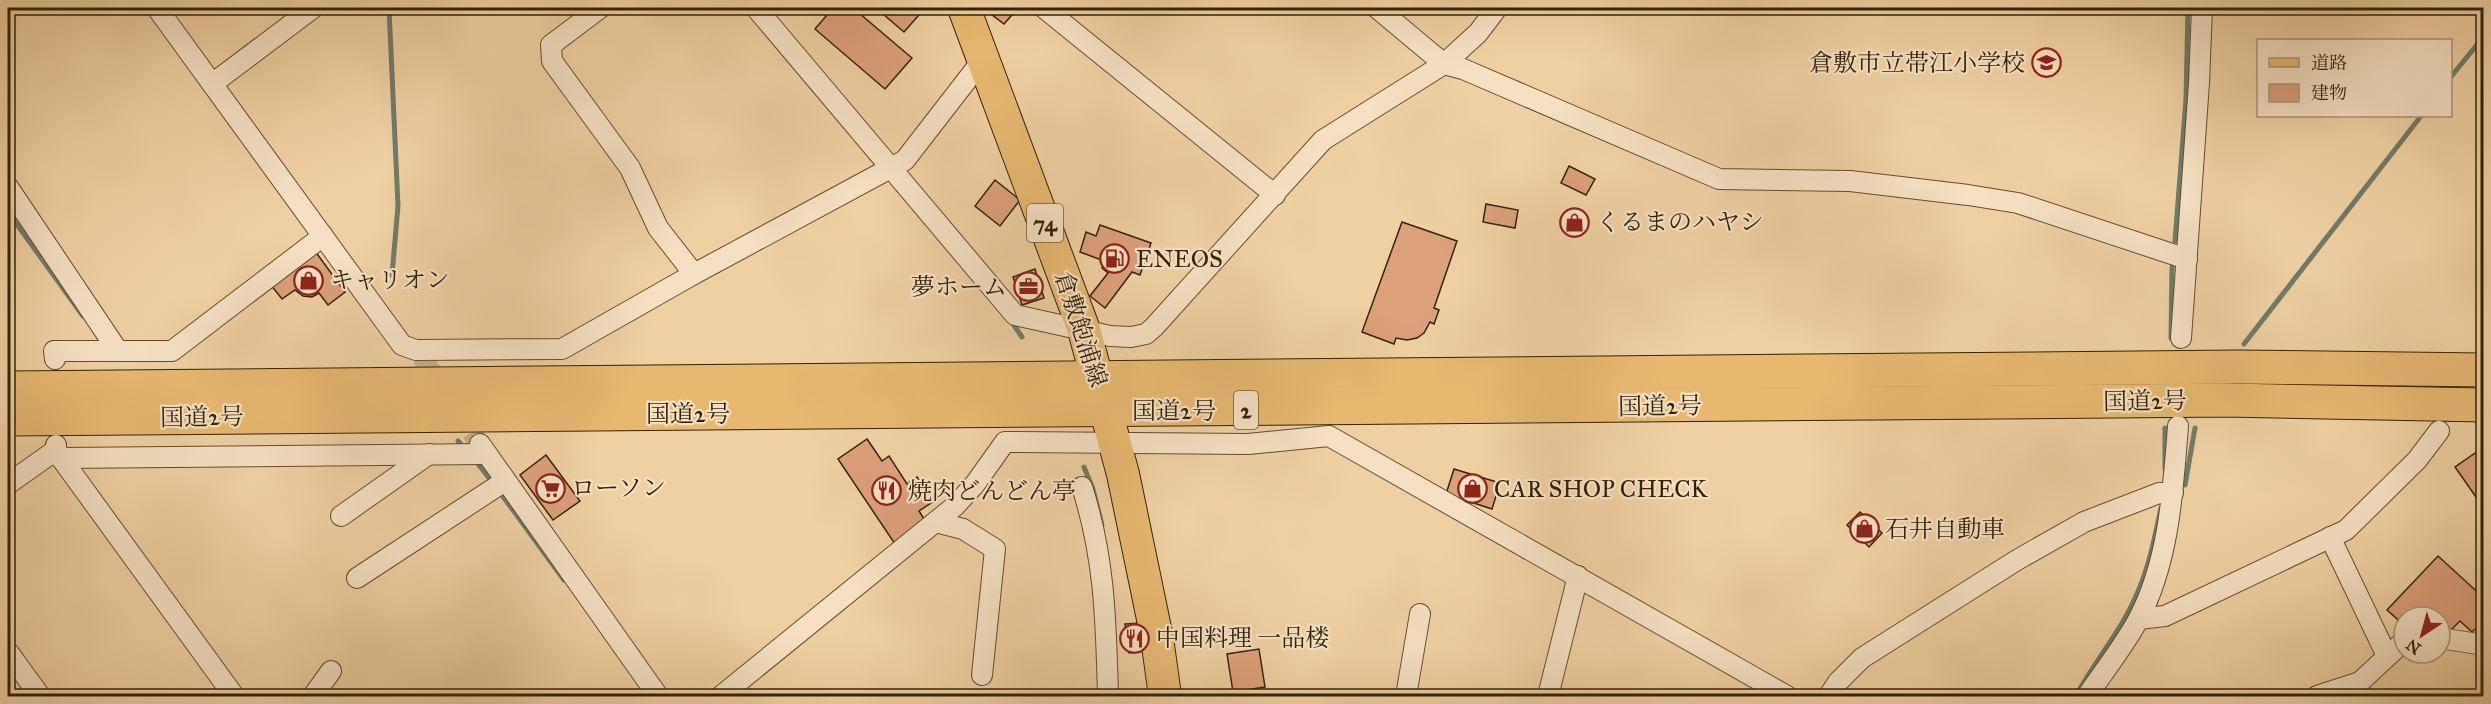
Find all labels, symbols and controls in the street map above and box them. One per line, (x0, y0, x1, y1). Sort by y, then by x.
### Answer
legend (2257, 39, 2452, 117)
school or university icon: 倉敷市立帯江小学校 (2030, 47, 2062, 79)
place label: 倉敷市立帯江小学校 (1809, 48, 2025, 78)
text: 道路 (2311, 52, 2347, 74)
text: 建物 (2311, 82, 2347, 104)
road number: 74 (1027, 204, 1063, 242)
shop icon: くるまのハヤシ (1559, 206, 1591, 238)
place label: くるまのハヤシ (1596, 207, 1764, 237)
fuel station icon: ENEOS (1099, 243, 1131, 275)
place label: ENEOS (1136, 244, 1223, 274)
shop icon: キャリオン (293, 264, 325, 296)
place label: キャリオン (330, 265, 450, 295)
street label: 倉敷飽浦線 (1048, 267, 1114, 391)
office icon: 夢ホーム (1012, 271, 1044, 303)
place label: 夢ホーム (911, 272, 1007, 302)
street label: 国道2号 (2103, 385, 2187, 417)
street label: 国道2号 (1618, 390, 1702, 422)
road number: 2 (1234, 391, 1258, 429)
street label: 国道2号 (1132, 396, 1216, 426)
street label: 国道2号 (646, 399, 730, 429)
street label: 国道2号 (160, 401, 244, 433)
supermarket icon: ローソン (534, 472, 566, 504)
place label: ローソン (571, 473, 666, 503)
shop icon: CAR SHOP CHECK (1457, 473, 1489, 505)
place label: CAR SHOP CHECK (1494, 474, 1708, 504)
restaurant icon: 焼肉どんどん亭 (871, 475, 903, 507)
place label: 焼肉どんどん亭 (908, 476, 1076, 506)
shop icon: 石井自動車 (1848, 513, 1880, 545)
place label: 石井自動車 (1885, 514, 2005, 544)
north arrow (2392, 605, 2452, 665)
restaurant icon: 中国料理 一品楼 (1119, 622, 1151, 654)
place label: 中国料理 一品楼 (1156, 623, 1329, 653)
text: N (2402, 635, 2425, 658)

